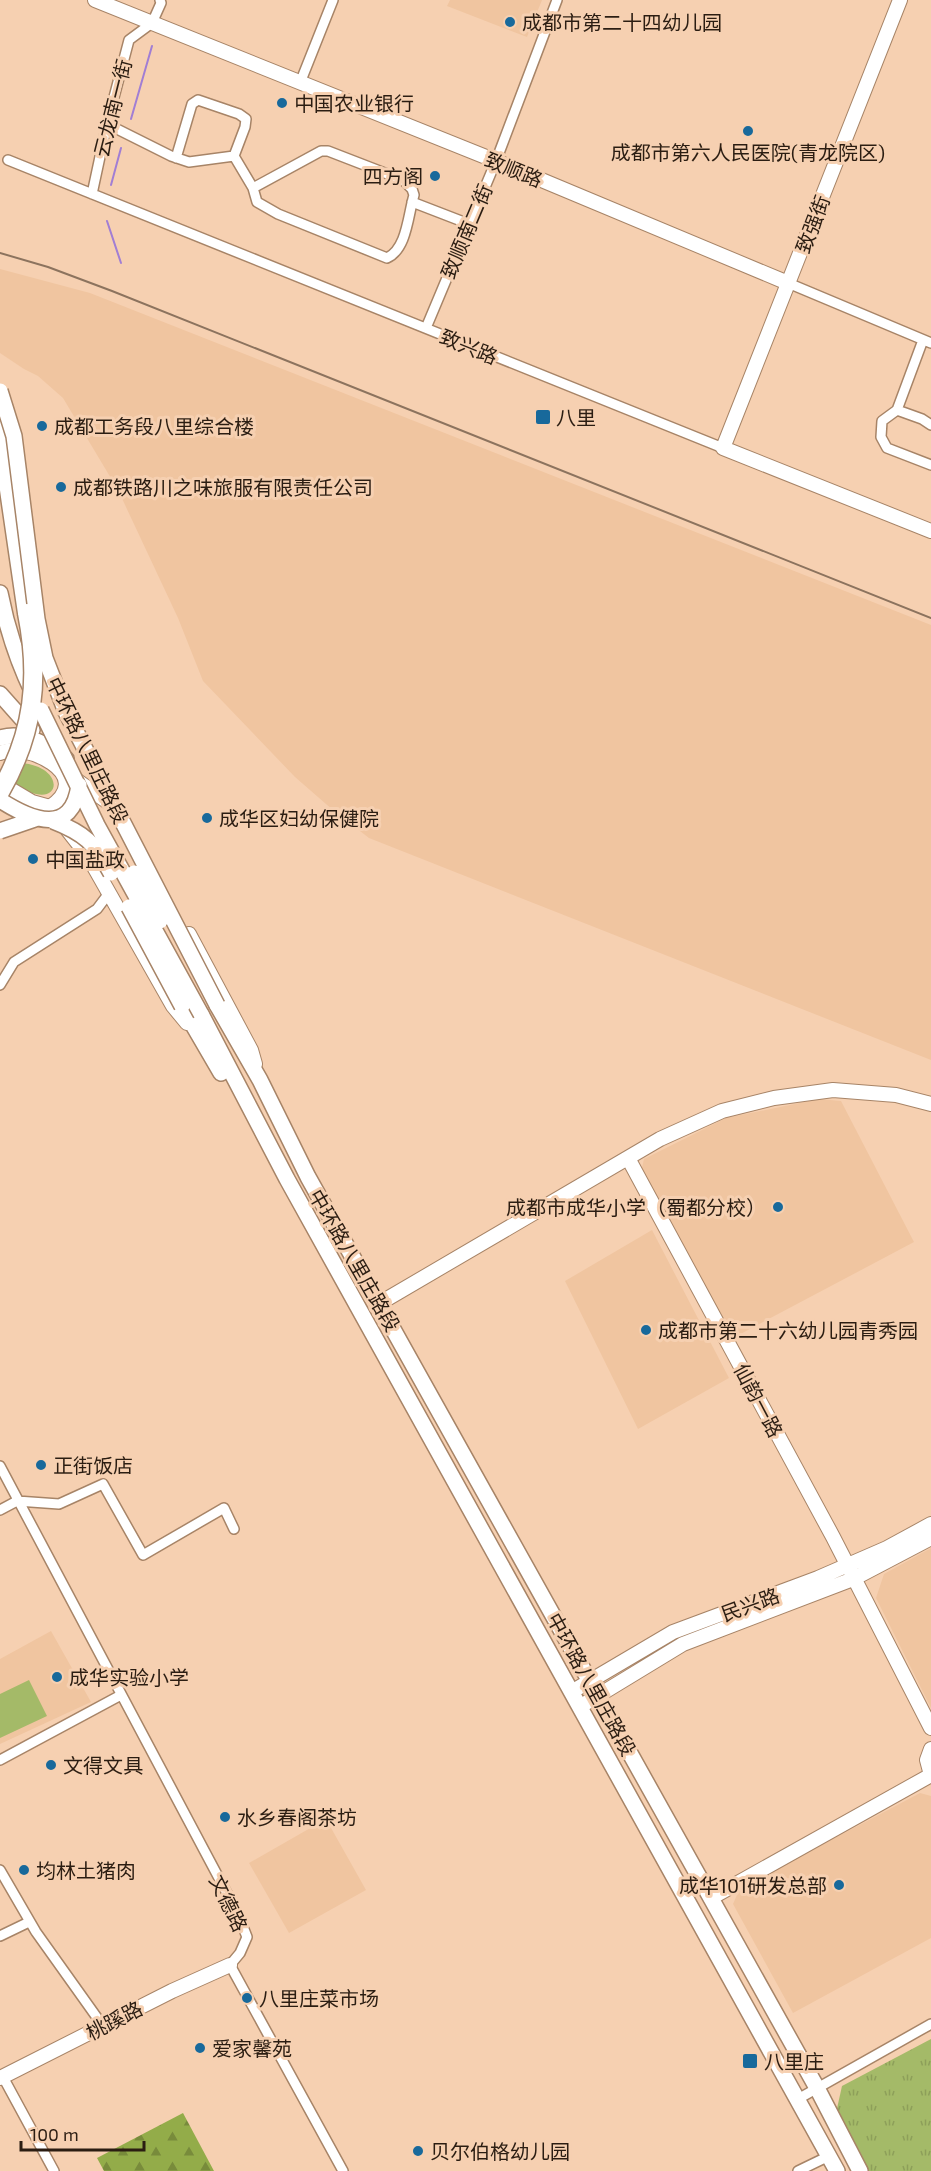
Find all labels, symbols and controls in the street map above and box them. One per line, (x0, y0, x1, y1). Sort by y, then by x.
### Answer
place label: 成都市第二十四幼儿园 (522, 10, 722, 34)
marker: 成都市第二十四幼儿园 (503, 15, 517, 29)
street label: 云龙南一街 (88, 57, 136, 159)
place label: 中国农业银行 (294, 91, 414, 115)
marker: 中国农业银行 (275, 96, 289, 110)
marker: 成都市第六人民医院(青龙院区) (741, 124, 755, 138)
place label: 成都市第六人民医院(青龙院区) (611, 140, 885, 164)
street label: 致顺路 (482, 147, 546, 191)
place label: 四方阁 (363, 164, 423, 188)
marker: 四方阁 (428, 169, 442, 183)
street label: 致顺南二街 (435, 180, 497, 282)
street label: 致强街 (790, 192, 834, 256)
street label: 致兴路 (437, 324, 501, 368)
place label: 八里 (556, 405, 596, 429)
marker: 八里 (534, 408, 552, 426)
place label: 成都工务段八里综合楼 (54, 414, 254, 438)
marker: 成都工务段八里综合楼 (35, 419, 49, 433)
place label: 成都铁路川之味旅服有限责任公司 (73, 475, 373, 499)
marker: 成都铁路川之味旅服有限责任公司 (54, 480, 68, 494)
street label: 中环路八里庄路段 (42, 673, 134, 827)
place label: 成华区妇幼保健院 (219, 806, 379, 830)
marker: 成华区妇幼保健院 (200, 811, 214, 825)
place label: 中国盐政 (45, 847, 125, 871)
marker: 中国盐政 (26, 852, 40, 866)
street label: 中环路八里庄路段 (305, 1185, 405, 1335)
place label: 成都市成华小学（蜀都分校） (506, 1195, 766, 1219)
marker: 成都市成华小学（蜀都分校） (771, 1200, 785, 1214)
place label: 成都市第二十六幼儿园青秀园 (658, 1318, 918, 1342)
marker: 成都市第二十六幼儿园青秀园 (639, 1323, 653, 1337)
street label: 仙韵一路 (730, 1359, 788, 1441)
place label: 正街饭店 (53, 1453, 133, 1477)
marker: 正街饭店 (34, 1458, 48, 1472)
street label: 民兴路 (718, 1582, 782, 1626)
street label: 中环路八里庄路段 (543, 1608, 641, 1760)
place label: 成华实验小学 (69, 1665, 189, 1689)
marker: 成华实验小学 (50, 1670, 64, 1684)
place label: 文得文具 (63, 1753, 143, 1777)
marker: 文得文具 (44, 1758, 58, 1772)
place label: 水乡春阁茶坊 (237, 1805, 357, 1829)
marker: 水乡春阁茶坊 (218, 1810, 232, 1824)
place label: 均林土猪肉 (36, 1858, 136, 1882)
marker: 均林土猪肉 (17, 1863, 31, 1877)
street label: 文德路 (205, 1871, 253, 1935)
place label: 成华101研发总部 (679, 1873, 827, 1897)
marker: 成华101研发总部 (832, 1878, 846, 1892)
place label: 八里庄菜市场 (259, 1986, 379, 2010)
marker: 八里庄菜市场 (240, 1991, 254, 2005)
street label: 桃蹊路 (82, 1996, 146, 2044)
place label: 爱家馨苑 (212, 2036, 292, 2060)
marker: 爱家馨苑 (193, 2041, 207, 2055)
place label: 八里庄 (764, 2049, 824, 2073)
marker: 八里庄 (741, 2052, 759, 2070)
scale bar (21, 2114, 144, 2152)
text: 100 m (30, 2123, 79, 2145)
place label: 贝尔伯格幼儿园 (430, 2139, 570, 2163)
marker: 贝尔伯格幼儿园 (411, 2144, 425, 2158)

